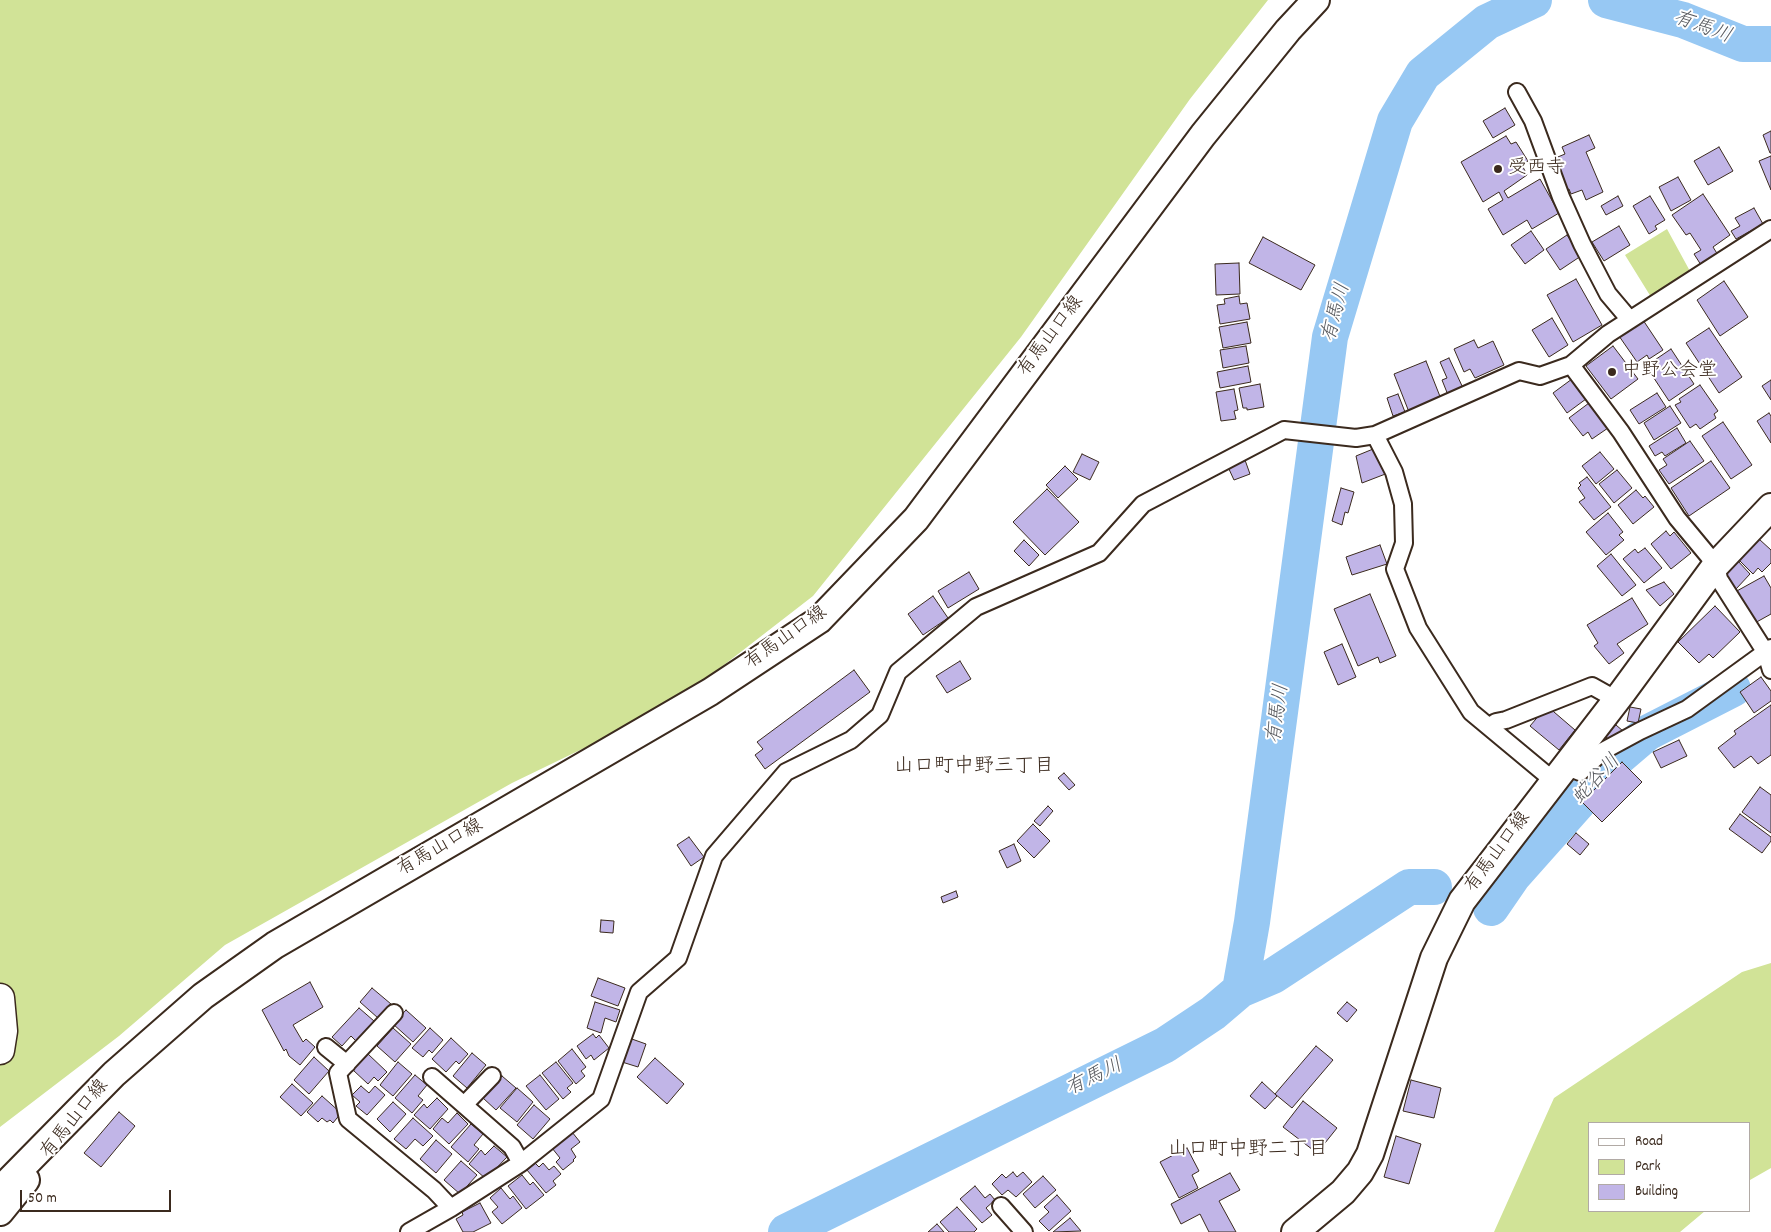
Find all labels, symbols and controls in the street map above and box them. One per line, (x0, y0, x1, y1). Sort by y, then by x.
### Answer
water label: 有馬川 (1670, 7, 1734, 51)
place label: 受西寺 (1508, 158, 1565, 180)
marker: 受西寺 (1492, 163, 1504, 175)
water label: 有馬川 (1319, 281, 1357, 345)
street label: 有馬山口線 (1014, 292, 1090, 382)
place label: 中野公会堂 (1622, 361, 1717, 383)
marker: 中野公会堂 (1606, 366, 1618, 378)
street label: 有馬山口線 (742, 602, 832, 676)
water label: 有馬川 (1264, 683, 1296, 745)
water label: 蛇谷川 (1569, 751, 1627, 811)
district label: 山口町中野三丁目 (894, 756, 1054, 780)
street label: 有馬山口線 (1461, 808, 1537, 898)
street label: 有馬山口線 (394, 815, 488, 883)
water label: 有馬川 (1063, 1055, 1127, 1103)
street label: 有馬山口線 (37, 1076, 115, 1164)
legend (1588, 1122, 1751, 1212)
text: Road (1635, 1131, 1663, 1153)
district label: 山口町中野二丁目 (1168, 1139, 1328, 1163)
text: Park (1635, 1156, 1661, 1178)
scale bar (22, 1180, 174, 1212)
text: Building (1635, 1181, 1678, 1203)
text: 50 m (28, 1188, 57, 1210)

